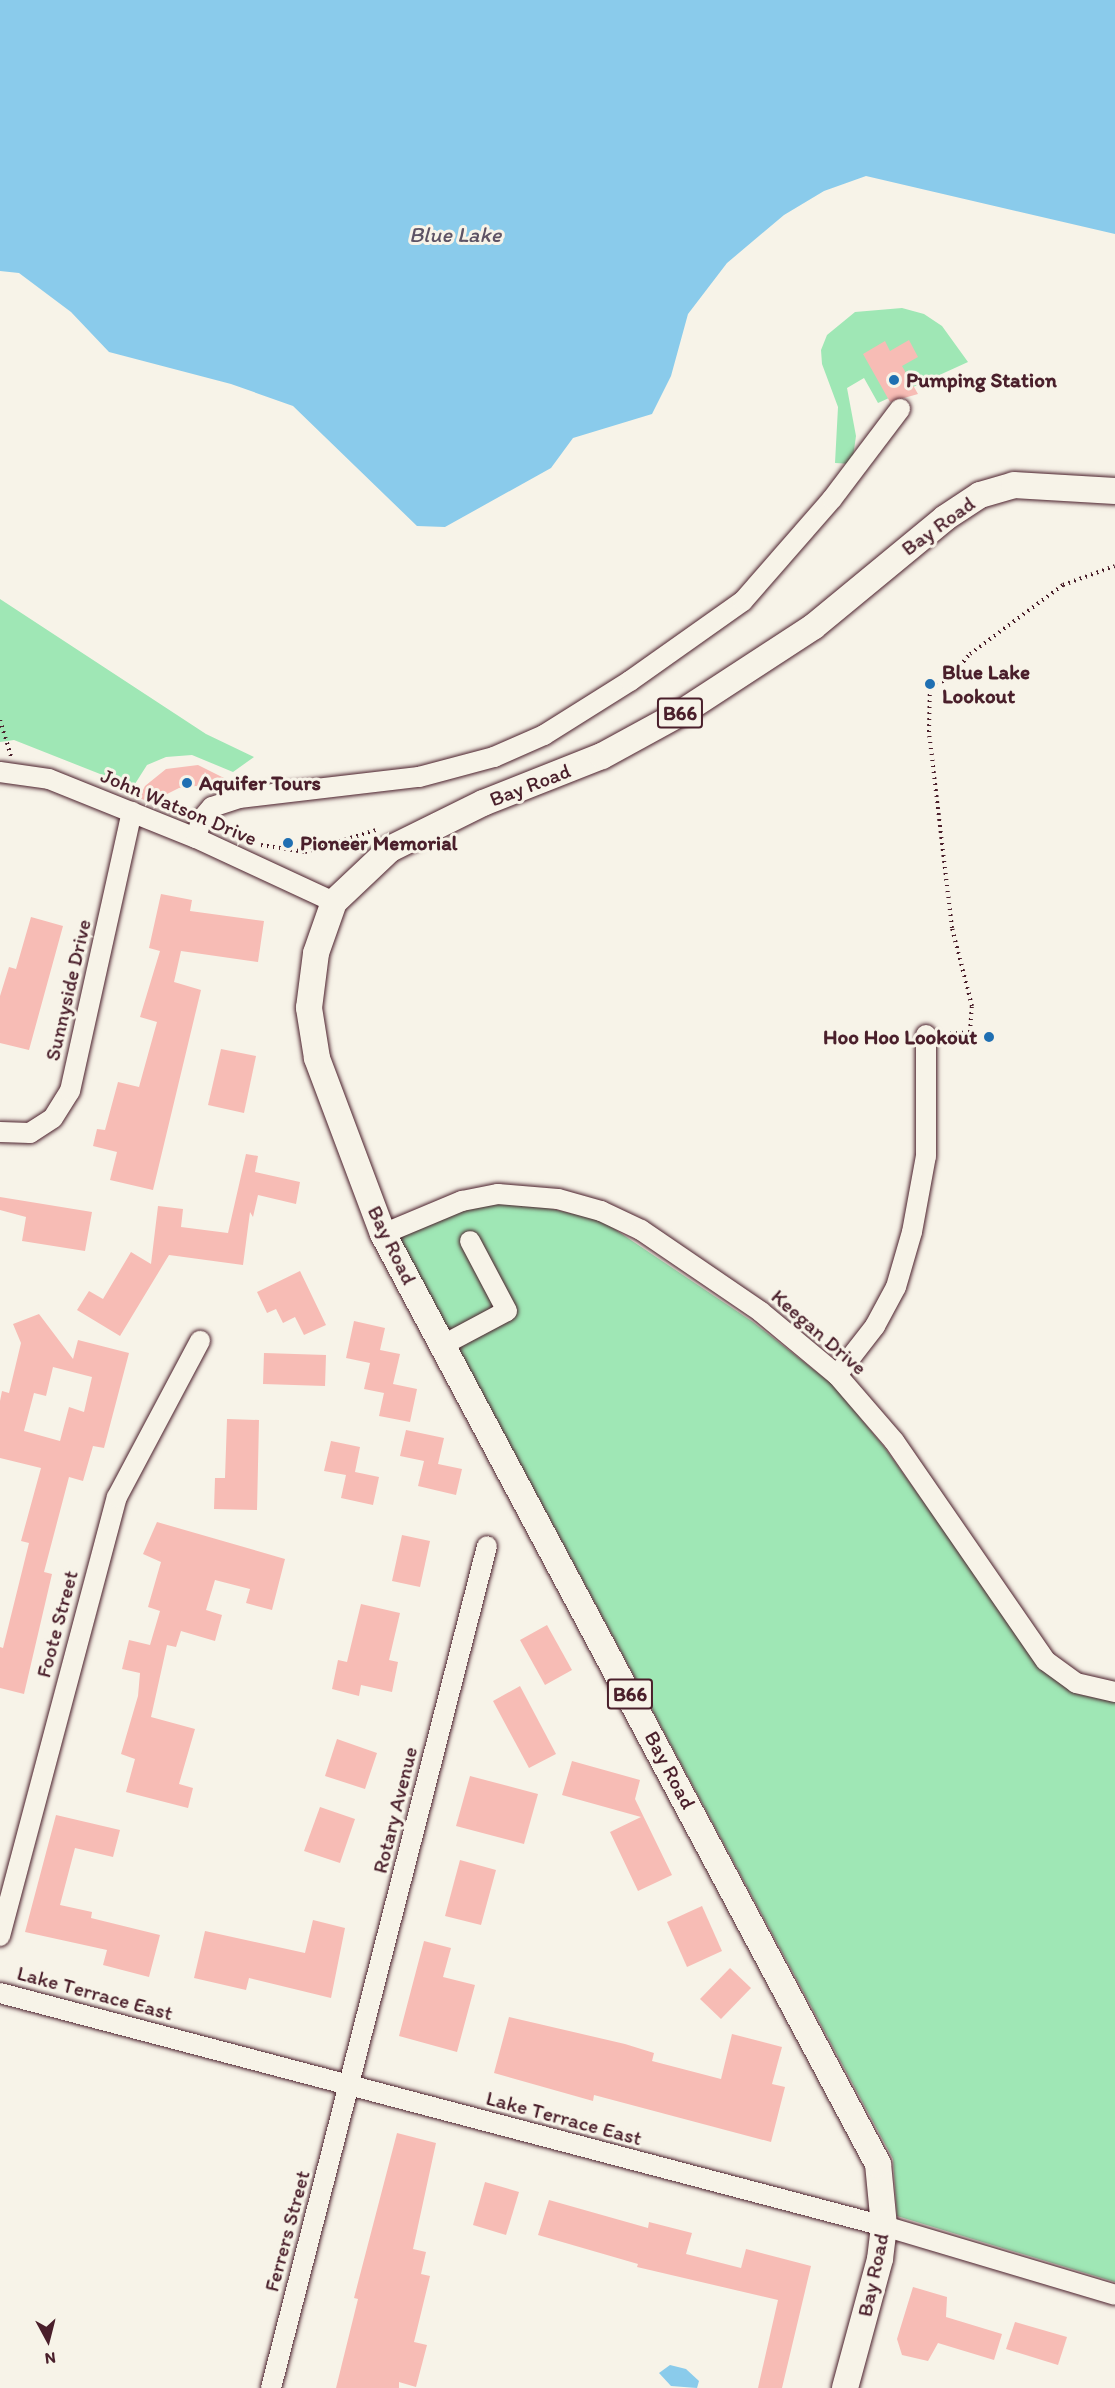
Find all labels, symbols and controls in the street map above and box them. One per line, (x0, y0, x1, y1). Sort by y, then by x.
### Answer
water label: Blue Lake (409, 222, 501, 248)
place label: Pumping Station (906, 367, 1057, 393)
marker: Pumping Station (887, 373, 901, 387)
street label: Bay Road (897, 491, 979, 561)
place label: Blue Lake Lookout (942, 659, 1030, 709)
marker: Blue Lake Lookout (923, 677, 937, 691)
road number: B66 (656, 696, 704, 730)
street label: Bay Road (486, 758, 574, 812)
street label: John Watson Drive (97, 763, 261, 851)
place label: Aquifer Tours (199, 770, 321, 796)
marker: Aquifer Tours (180, 776, 194, 790)
place label: Pioneer Memorial (300, 830, 458, 856)
marker: Pioneer Memorial (281, 836, 295, 850)
street label: Sunnyside Drive (39, 917, 97, 1063)
place label: Hoo Hoo Lookout (823, 1024, 977, 1050)
marker: Hoo Hoo Lookout (982, 1030, 996, 1044)
street label: Bay Road (362, 1202, 422, 1288)
street label: Keegan Drive (766, 1284, 872, 1380)
street label: Foote Street (31, 1568, 83, 1680)
road number: B66 (606, 1677, 654, 1711)
street label: Bay Road (639, 1727, 701, 1813)
street label: Rotary Avenue (367, 1744, 423, 1876)
street label: Lake Terrace East (16, 1960, 174, 2026)
street label: Lake Terrace East (485, 2085, 643, 2151)
street label: Ferrers Street (259, 2168, 315, 2294)
street label: Bay Road (852, 2231, 894, 2319)
north arrow (18, 2310, 78, 2370)
text: N (44, 2348, 57, 2368)

